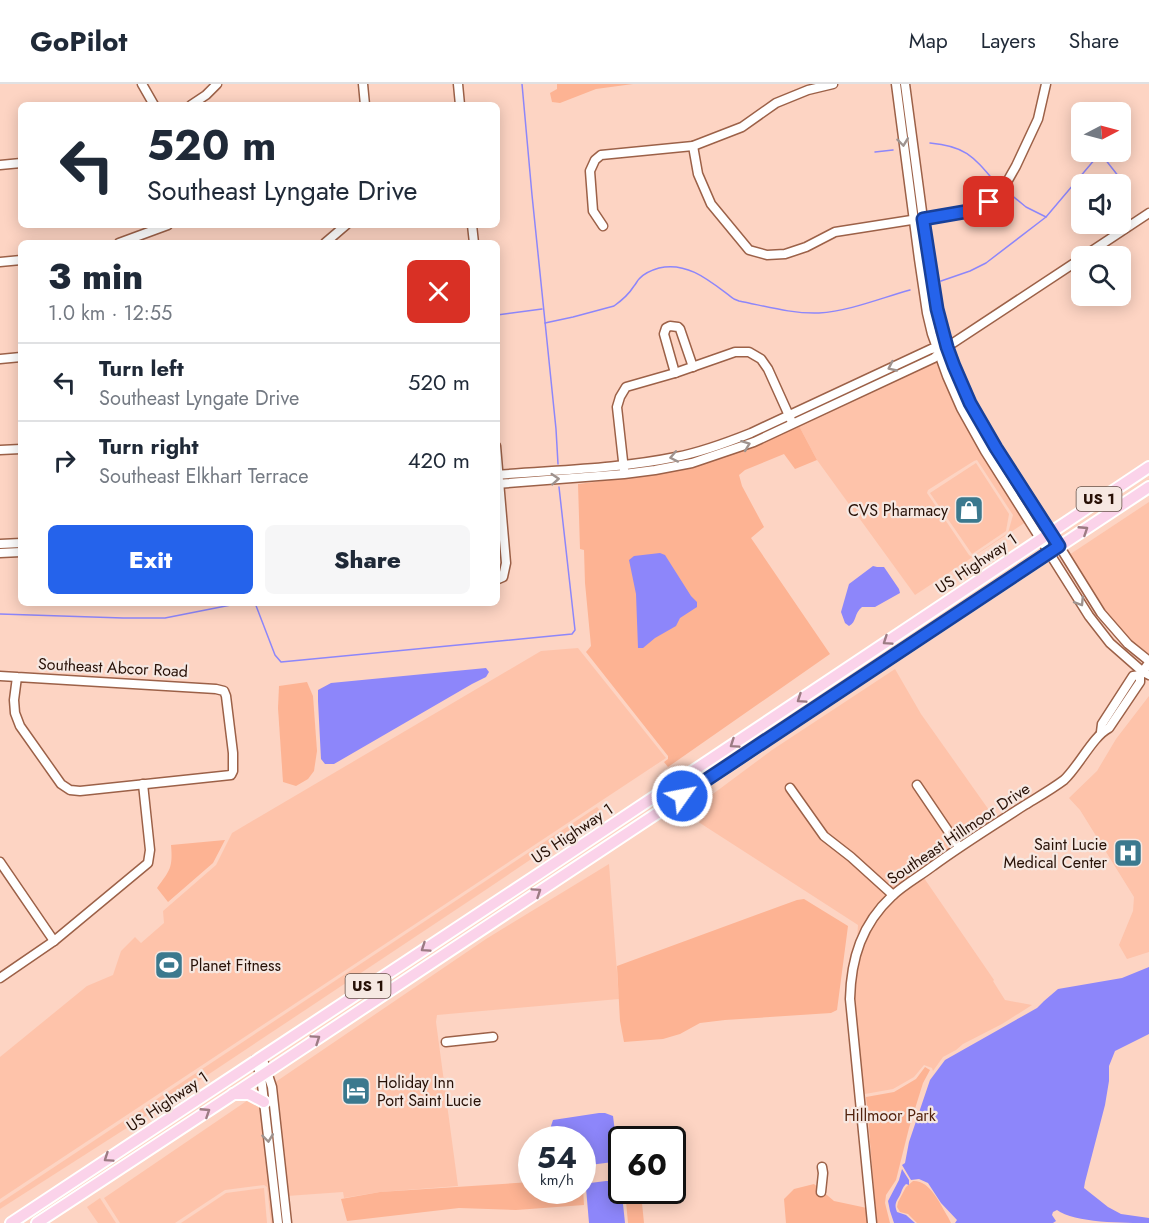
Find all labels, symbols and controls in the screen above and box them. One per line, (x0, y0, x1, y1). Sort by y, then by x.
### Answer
text: GoPilot (30, 21, 127, 62)
text: Map (909, 26, 948, 56)
text: Layers (981, 26, 1036, 56)
text: Share (1069, 26, 1119, 56)
north arrow (1071, 102, 1131, 162)
map controls (1071, 102, 1131, 306)
text: 520 m (147, 115, 277, 176)
icon: left (48, 126, 126, 204)
one-way arrow (897, 137, 909, 147)
text: Southeast Lyngate Drive (147, 171, 417, 210)
button: sound (1071, 174, 1131, 234)
pin (963, 176, 1014, 227)
icon: arrive (972, 185, 1005, 218)
button: search (1071, 246, 1131, 306)
text: 3 min (48, 250, 143, 302)
button: close (407, 260, 470, 323)
text: 1.0 km · 12:55 (48, 299, 172, 328)
text: Turn left (99, 352, 184, 384)
one-way arrow (888, 359, 899, 371)
icon: left (48, 366, 81, 399)
text: 520 m (408, 366, 470, 398)
text: Southeast Lyngate Drive (99, 384, 299, 413)
text: Turn right (99, 430, 199, 462)
one-way arrow (740, 439, 750, 452)
icon: right (48, 444, 81, 477)
text: 420 m (408, 444, 470, 476)
one-way arrow (669, 450, 679, 463)
text: Southeast Elkhart Terrace (99, 462, 308, 491)
one-way arrow (550, 473, 559, 486)
road number: US 1 (1076, 487, 1122, 511)
shop icon: CVS Pharmacy (953, 494, 985, 526)
place label: CVS Pharmacy (848, 499, 949, 522)
button: Exit (48, 525, 253, 594)
button: Share (265, 525, 470, 594)
one-way arrow (1077, 526, 1088, 537)
street label: US Highway 1 (931, 528, 1022, 599)
one-way arrow (1073, 595, 1084, 606)
one-way arrow (883, 634, 894, 645)
street label: Southeast Abcor Road (37, 652, 188, 683)
one-way arrow (797, 692, 808, 703)
one-way arrow (730, 737, 741, 748)
position arrow (650, 764, 714, 828)
street label: Southeast Hillmoor Drive (882, 777, 1034, 890)
street label: US Highway 1 (527, 798, 618, 869)
place label: Saint Lucie Medical Center (1004, 833, 1107, 874)
hospital icon: Saint Lucie Medical Center (1112, 837, 1144, 869)
one-way arrow (530, 888, 541, 899)
one-way arrow (421, 941, 432, 952)
sports icon: Planet Fitness (153, 949, 185, 981)
place label: Planet Fitness (190, 954, 281, 977)
road number: US 1 (346, 974, 391, 998)
one-way arrow (310, 1035, 321, 1046)
street label: US Highway 1 (122, 1066, 213, 1137)
place label: Holiday Inn Port Saint Lucie (377, 1071, 481, 1112)
hotel icon: Holiday Inn Port Saint Lucie (340, 1075, 372, 1107)
park label: Hillmoor Park (844, 1104, 937, 1127)
one-way arrow (199, 1108, 210, 1119)
speed limit sign: 60 (608, 1126, 686, 1204)
one-way arrow (262, 1134, 274, 1143)
text: 54 (537, 1136, 577, 1179)
one-way arrow (104, 1151, 115, 1162)
text: km/h (540, 1169, 574, 1191)

